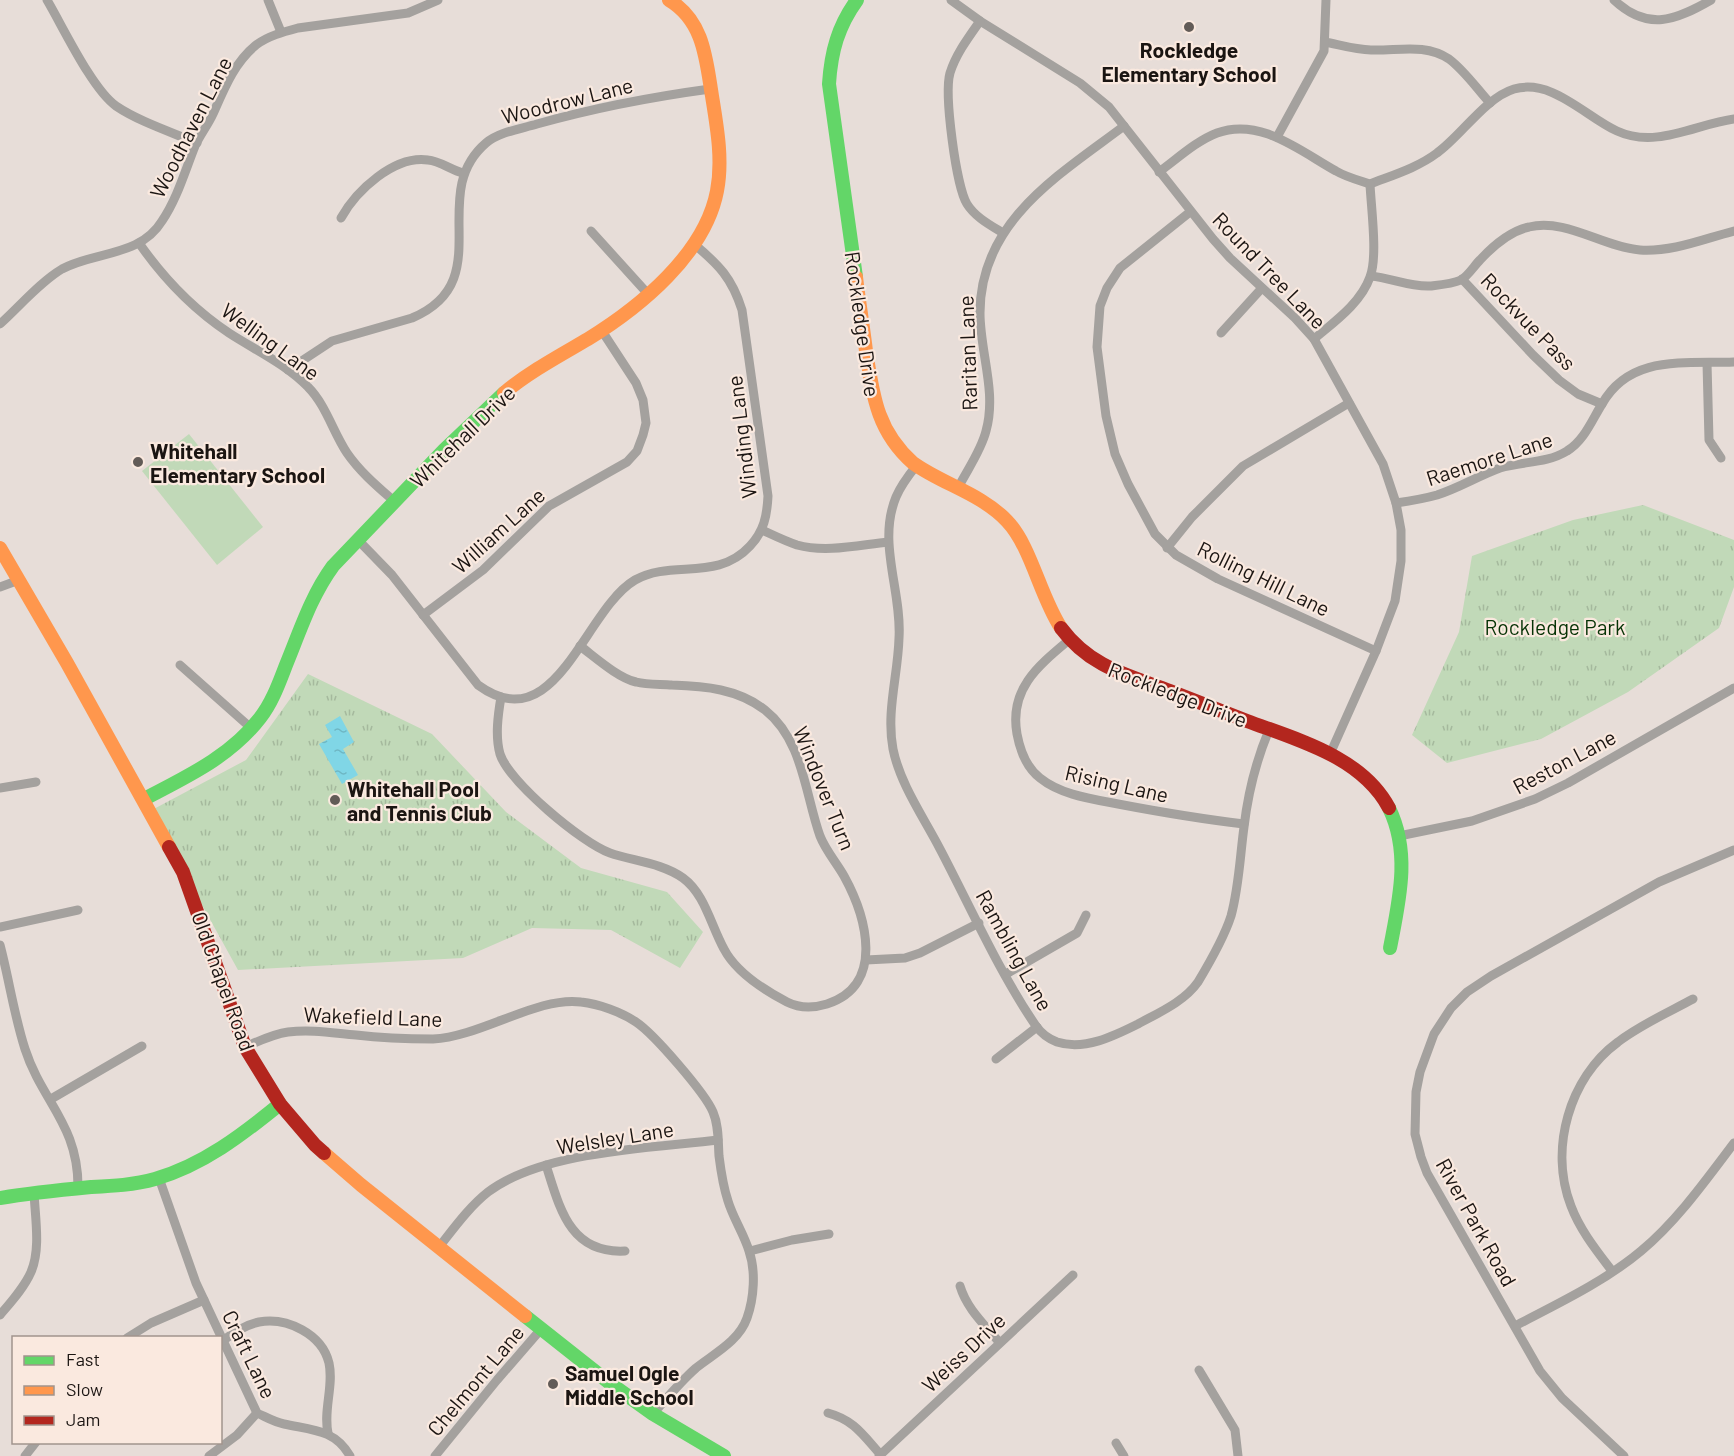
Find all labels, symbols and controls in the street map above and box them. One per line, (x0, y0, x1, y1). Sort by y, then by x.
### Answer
marker: Rockledge Elementary School (1182, 20, 1196, 34)
place label: Rockledge Elementary School (1101, 37, 1277, 86)
street label: Woodhaven Lane (144, 52, 236, 202)
street label: Woodrow Lane (499, 72, 635, 128)
street label: Round Tree Lane (1208, 207, 1332, 333)
street label: Rockledge Drive (840, 250, 886, 398)
street label: Rockvue Pass (1476, 267, 1582, 375)
street label: Raritan Lane (952, 295, 982, 411)
street label: Welling Lane (217, 297, 325, 385)
street label: Winding Lane (721, 374, 761, 500)
street label: Whitehall Drive (404, 380, 520, 492)
street label: Raemore Lane (1423, 426, 1555, 490)
place label: Whitehall Elementary School (150, 438, 325, 487)
marker: Whitehall Elementary School (131, 455, 145, 469)
street label: William Lane (446, 482, 550, 578)
street label: Rolling Hill Lane (1194, 535, 1334, 621)
park label: Rockledge Park (1484, 614, 1626, 639)
street label: Rockledge Drive (1105, 656, 1251, 732)
street label: Windover Turn (789, 722, 861, 854)
street label: Reston Lane (1508, 723, 1620, 799)
street label: Rising Lane (1063, 759, 1171, 807)
place label: Whitehall Pool and Tennis Club (347, 776, 492, 825)
marker: Whitehall Pool and Tennis Club (328, 793, 342, 807)
street label: Rambling Lane (971, 885, 1059, 1015)
street label: Old Chapel Road (187, 908, 261, 1054)
street label: Wakefield Lane (303, 1001, 443, 1031)
street label: Welsley Lane (555, 1115, 675, 1159)
street label: River Park Road (1431, 1154, 1523, 1290)
street label: Craft Lane (218, 1306, 282, 1402)
street label: Weiss Drive (916, 1307, 1010, 1397)
street label: Chelmont Lane (421, 1320, 529, 1440)
legend (12, 1336, 222, 1444)
text: Fast (66, 1348, 100, 1370)
place label: Samuel Ogle Middle School (565, 1360, 694, 1409)
marker: Samuel Ogle Middle School (546, 1377, 560, 1391)
text: Slow (66, 1378, 103, 1400)
text: Jam (66, 1408, 100, 1430)

